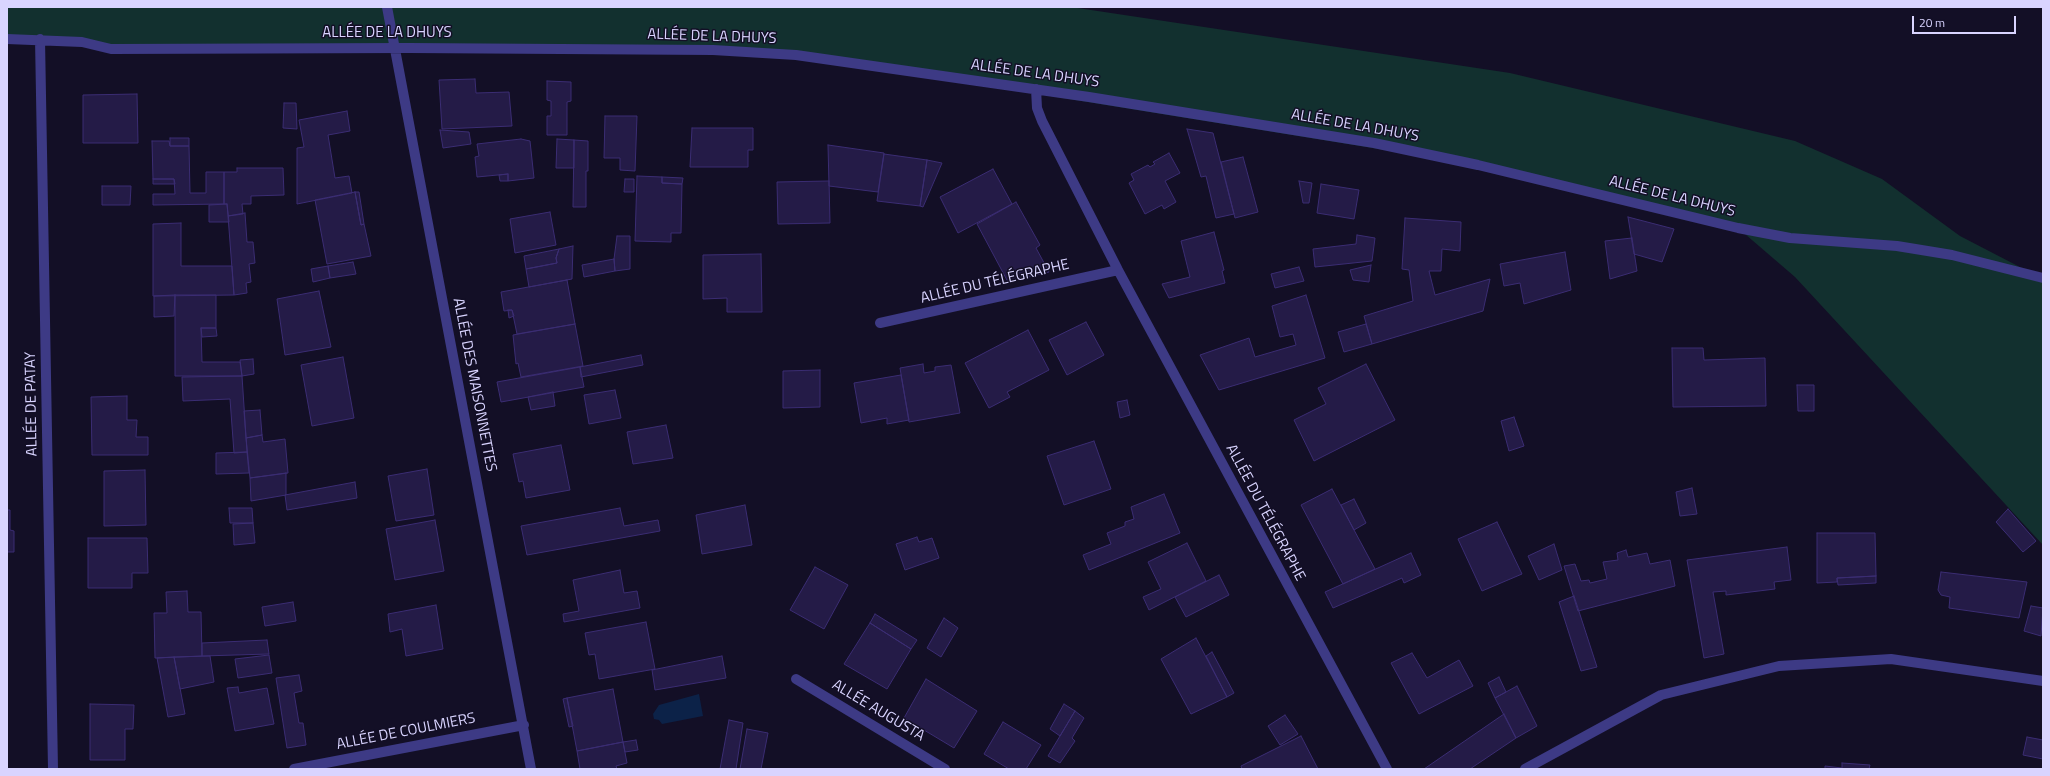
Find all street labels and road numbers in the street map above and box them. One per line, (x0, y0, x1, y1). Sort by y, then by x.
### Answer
street label: ALLÉE DE LA DHUYS (322, 24, 452, 42)
street label: ALLÉE DE LA DHUYS (647, 26, 777, 48)
street label: ALLÉE DE LA DHUYS (970, 56, 1100, 92)
street label: ALLÉE DE LA DHUYS (1290, 106, 1420, 146)
street label: ALLÉE DE LA DHUYS (1607, 173, 1737, 221)
street label: ALLÉE DU TÉLÉGRAPHE (919, 256, 1071, 308)
street label: ALLÉE DES MAISONNETTES (448, 297, 500, 473)
street label: ALLÉE DE PATAY (22, 352, 42, 456)
street label: ALLÉE DU TÉLÉGRAPHE (1221, 442, 1309, 584)
street label: ALLÉE AUGUSTA (828, 676, 928, 746)
street label: ALLÉE DE COULMIERS (335, 710, 477, 754)

